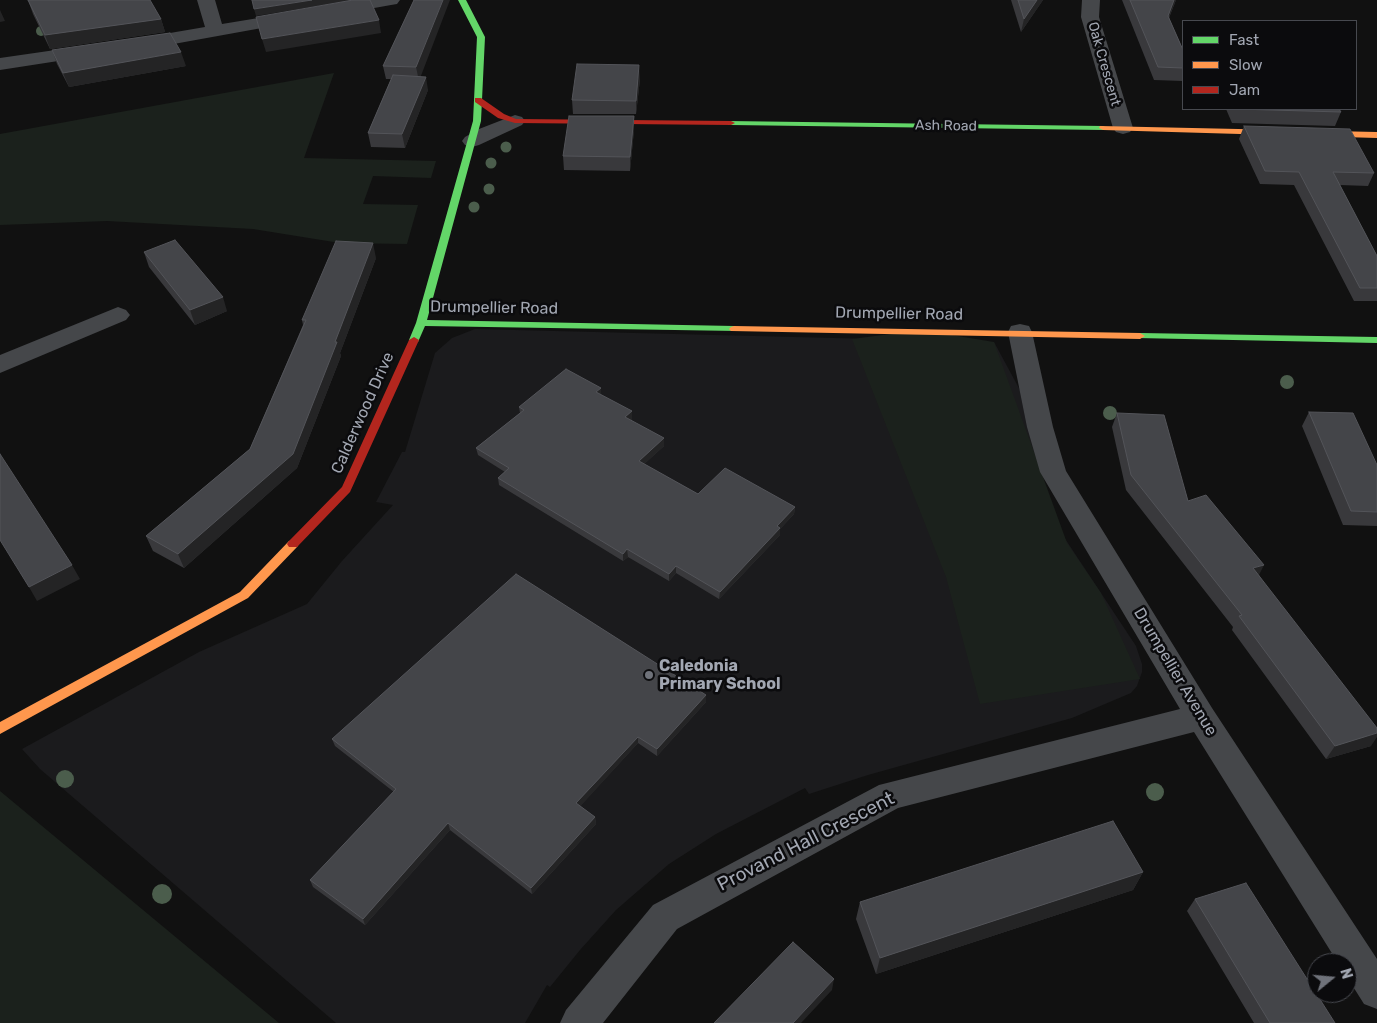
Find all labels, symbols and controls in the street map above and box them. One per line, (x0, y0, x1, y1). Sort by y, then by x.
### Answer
street label: Oak Crescent (1084, 20, 1124, 108)
legend (1182, 20, 1357, 110)
text: Fast (1229, 31, 1259, 49)
text: Slow (1229, 56, 1262, 74)
text: Jam (1229, 81, 1260, 99)
street label: Ash Road (915, 117, 977, 135)
street label: Drumpellier Road (430, 297, 558, 319)
street label: Drumpellier Road (835, 303, 963, 325)
street label: Calderwood Drive (328, 349, 398, 477)
street label: Drumpellier Avenue (1129, 604, 1221, 740)
place label: Caledonia Primary School (659, 656, 781, 694)
marker: Caledonia Primary School (643, 669, 655, 681)
street label: Provand Hall Crescent (714, 787, 898, 897)
north arrow (1307, 953, 1357, 1003)
text: N (1336, 966, 1355, 981)

